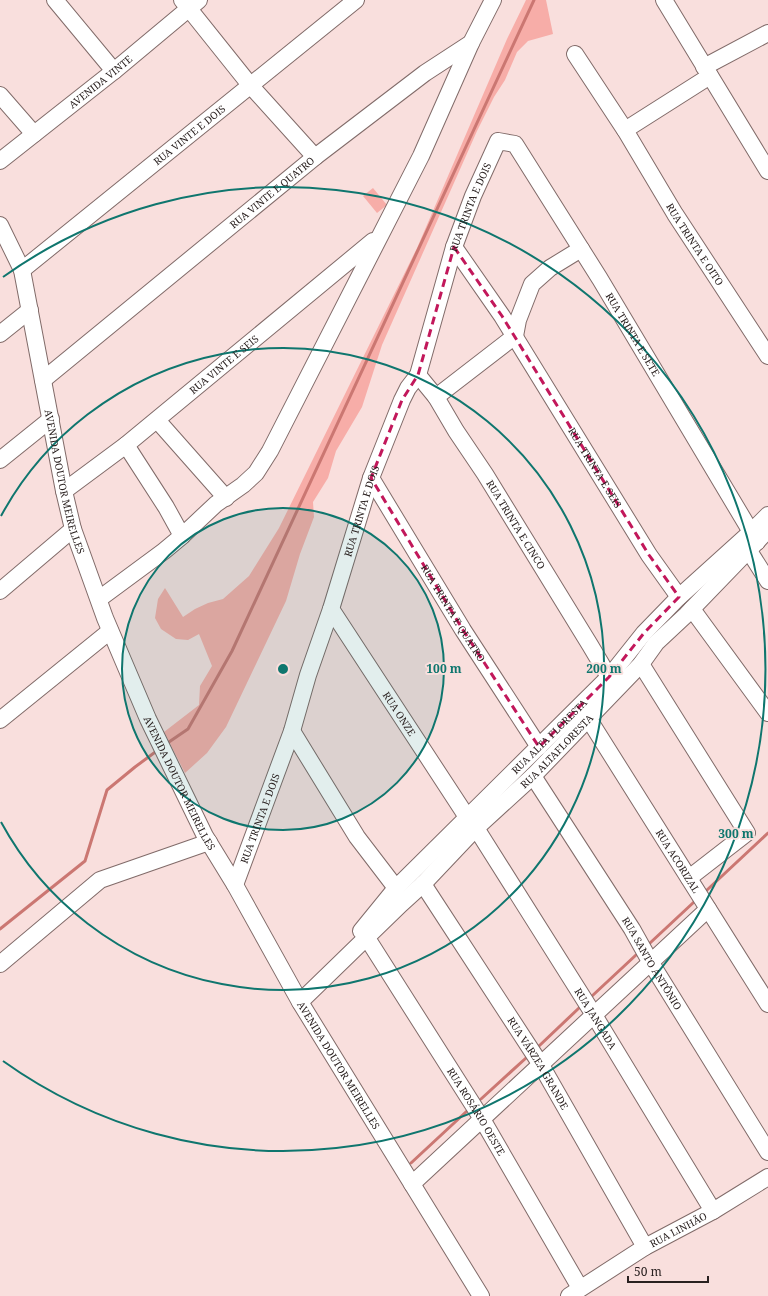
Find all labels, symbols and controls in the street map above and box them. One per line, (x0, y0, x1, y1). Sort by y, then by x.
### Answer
street label: AVENIDA VINTE (66, 52, 135, 111)
street label: RUA VINTE E DOIS (150, 101, 228, 168)
street label: RUA VINTE E QUATRO (227, 153, 317, 231)
street label: RUA TRINTA E DOIS (446, 160, 494, 253)
street label: RUA TRINTA E OITO (663, 200, 727, 288)
street label: RUA TRINTA E SETE (603, 290, 663, 379)
street label: RUA VINTE E SEIS (186, 332, 261, 397)
street label: AVENIDA DOUTOR MEIRELLES (42, 408, 88, 556)
street label: RUA TRINTA E SEIS (565, 425, 625, 510)
street label: RUA TRINTA E DOIS (340, 463, 382, 558)
street label: RUA TRINTA E CINCO (483, 477, 549, 572)
street label: RUA TRINTA E QUATRO (418, 562, 489, 664)
text: 100 m (426, 660, 462, 677)
text: 200 m (586, 660, 622, 677)
centre of rings (276, 662, 290, 676)
street label: RUA ONZE (380, 689, 419, 739)
street label: RUA ALTA FLORESTA (508, 695, 591, 777)
street label: RUA ALTAFLORESTA (517, 710, 597, 791)
street label: AVENIDA DOUTOR MEIRELLES (141, 714, 219, 853)
street label: RUA TRINTA E DOIS (237, 771, 283, 865)
text: 300 m (718, 825, 754, 842)
street label: RUA ACORIZAL (653, 826, 703, 896)
street label: RUA SANTO ANTÔNIO (619, 914, 685, 1012)
street label: RUA JANGADA (572, 985, 621, 1053)
street label: AVENIDA DOUTOR MEIRELLES (294, 998, 384, 1132)
street label: RUA VÁRZEA GRANDE (504, 1014, 572, 1112)
street label: RUA ROSÁRIO OESTE (444, 1065, 509, 1158)
street label: RUA LINHÃO (647, 1209, 709, 1250)
scale bar (628, 1258, 708, 1284)
text: 50 m (634, 1263, 662, 1280)

